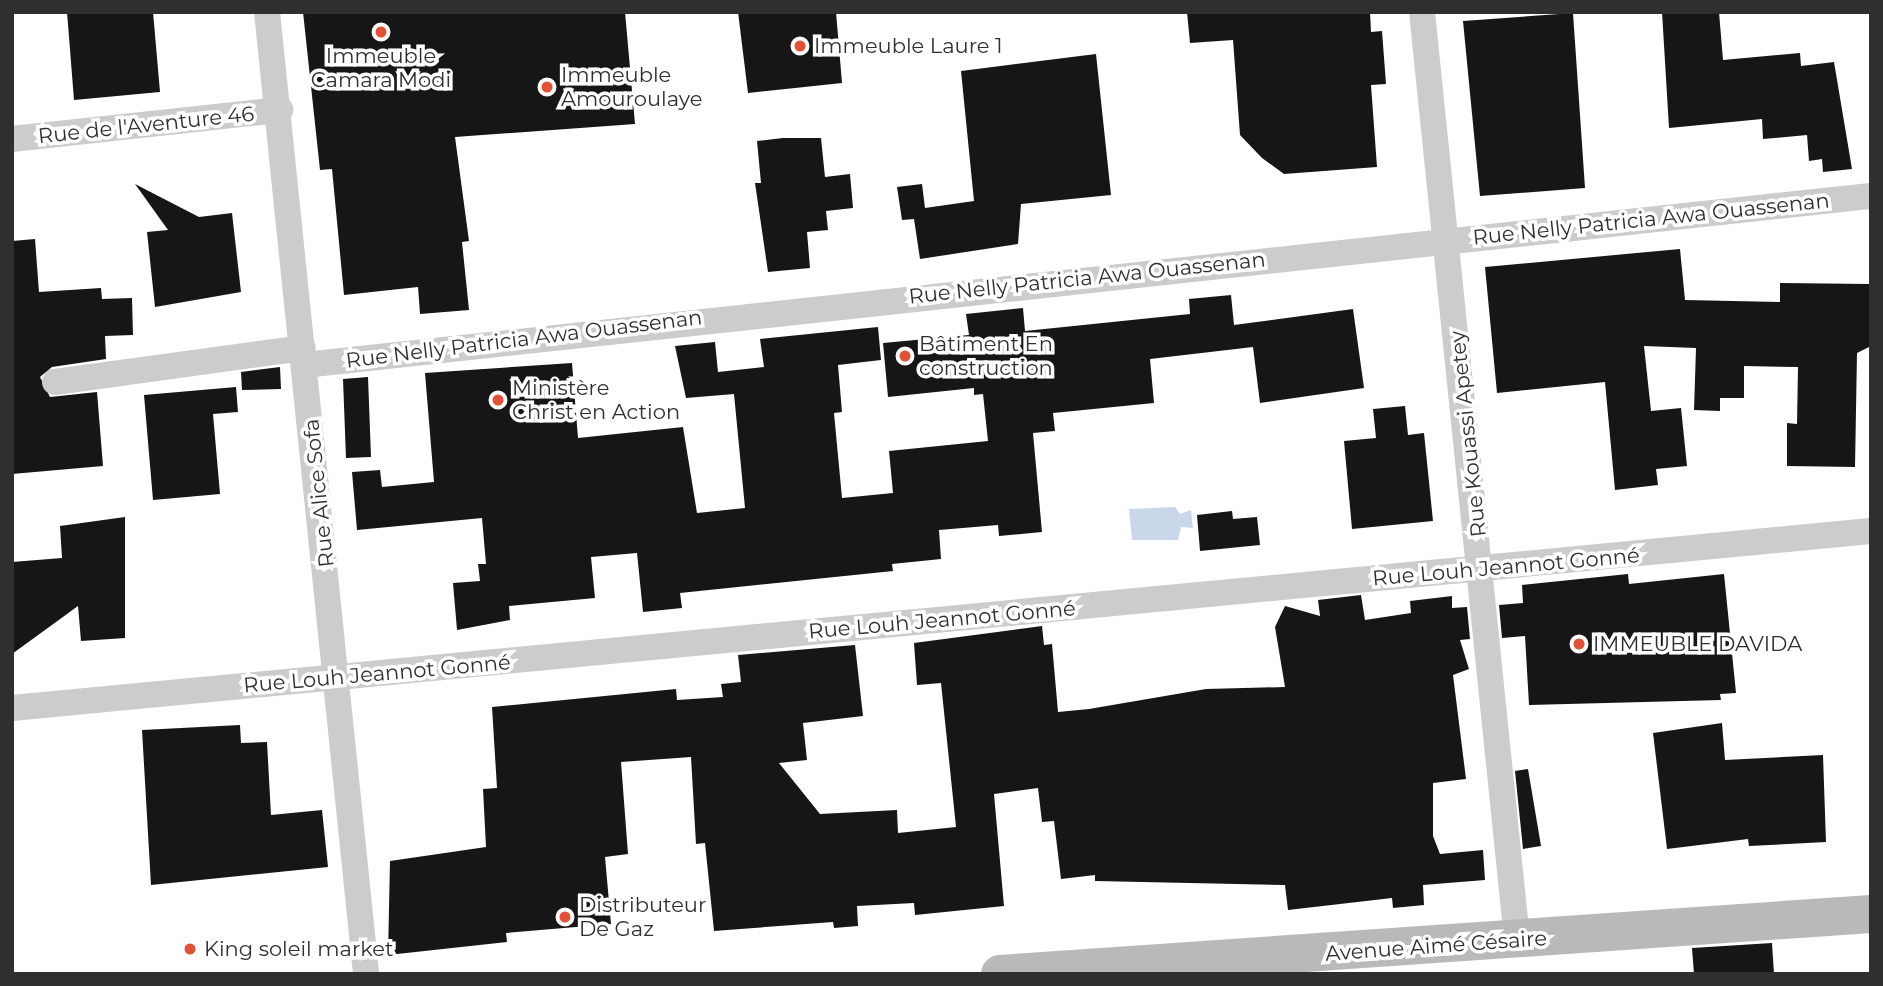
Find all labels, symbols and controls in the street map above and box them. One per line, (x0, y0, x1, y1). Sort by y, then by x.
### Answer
marker: Immeuble Camara Modi (373, 24, 389, 40)
place label: Immeuble Laure 1 (814, 33, 1003, 59)
marker: Immeuble Laure 1 (792, 38, 808, 54)
place label: Immeuble Camara Modi (311, 43, 451, 93)
place label: Immeuble Amouroulaye (561, 62, 702, 112)
marker: Immeuble Amouroulaye (539, 79, 555, 95)
street label: Rue de l'Aventure 46 (37, 101, 255, 149)
street label: Rue Nelly Patricia Awa Ouassenan (1471, 188, 1831, 250)
street label: Rue Nelly Patricia Awa Ouassenan (907, 247, 1267, 309)
street label: Rue Nelly Patricia Awa Ouassenan (344, 305, 704, 373)
street label: Rue Kouassi Apetey (1445, 330, 1491, 538)
place label: Bâtiment En construction (919, 331, 1053, 381)
marker: Bâtiment En construction (897, 348, 913, 364)
place label: Ministère Christ en Action (512, 375, 680, 425)
marker: Ministère Christ en Action (490, 392, 506, 408)
street label: Rue Alice Sofa (299, 418, 339, 568)
street label: Rue Louh Jeannot Gonné (1371, 543, 1641, 591)
street label: Rue Louh Jeannot Gonné (807, 596, 1077, 644)
place label: IMMEUBLE DAVIDA (1593, 631, 1802, 657)
marker: IMMEUBLE DAVIDA (1571, 636, 1587, 652)
street label: Rue Louh Jeannot Gonné (242, 650, 512, 698)
place label: Distributeur De Gaz (579, 892, 706, 942)
marker: Distributeur De Gaz (557, 909, 573, 925)
street label: Avenue Aimé Césaire (1324, 926, 1548, 966)
place label: King soleil market (204, 936, 393, 962)
marker: King soleil market (182, 941, 198, 957)

